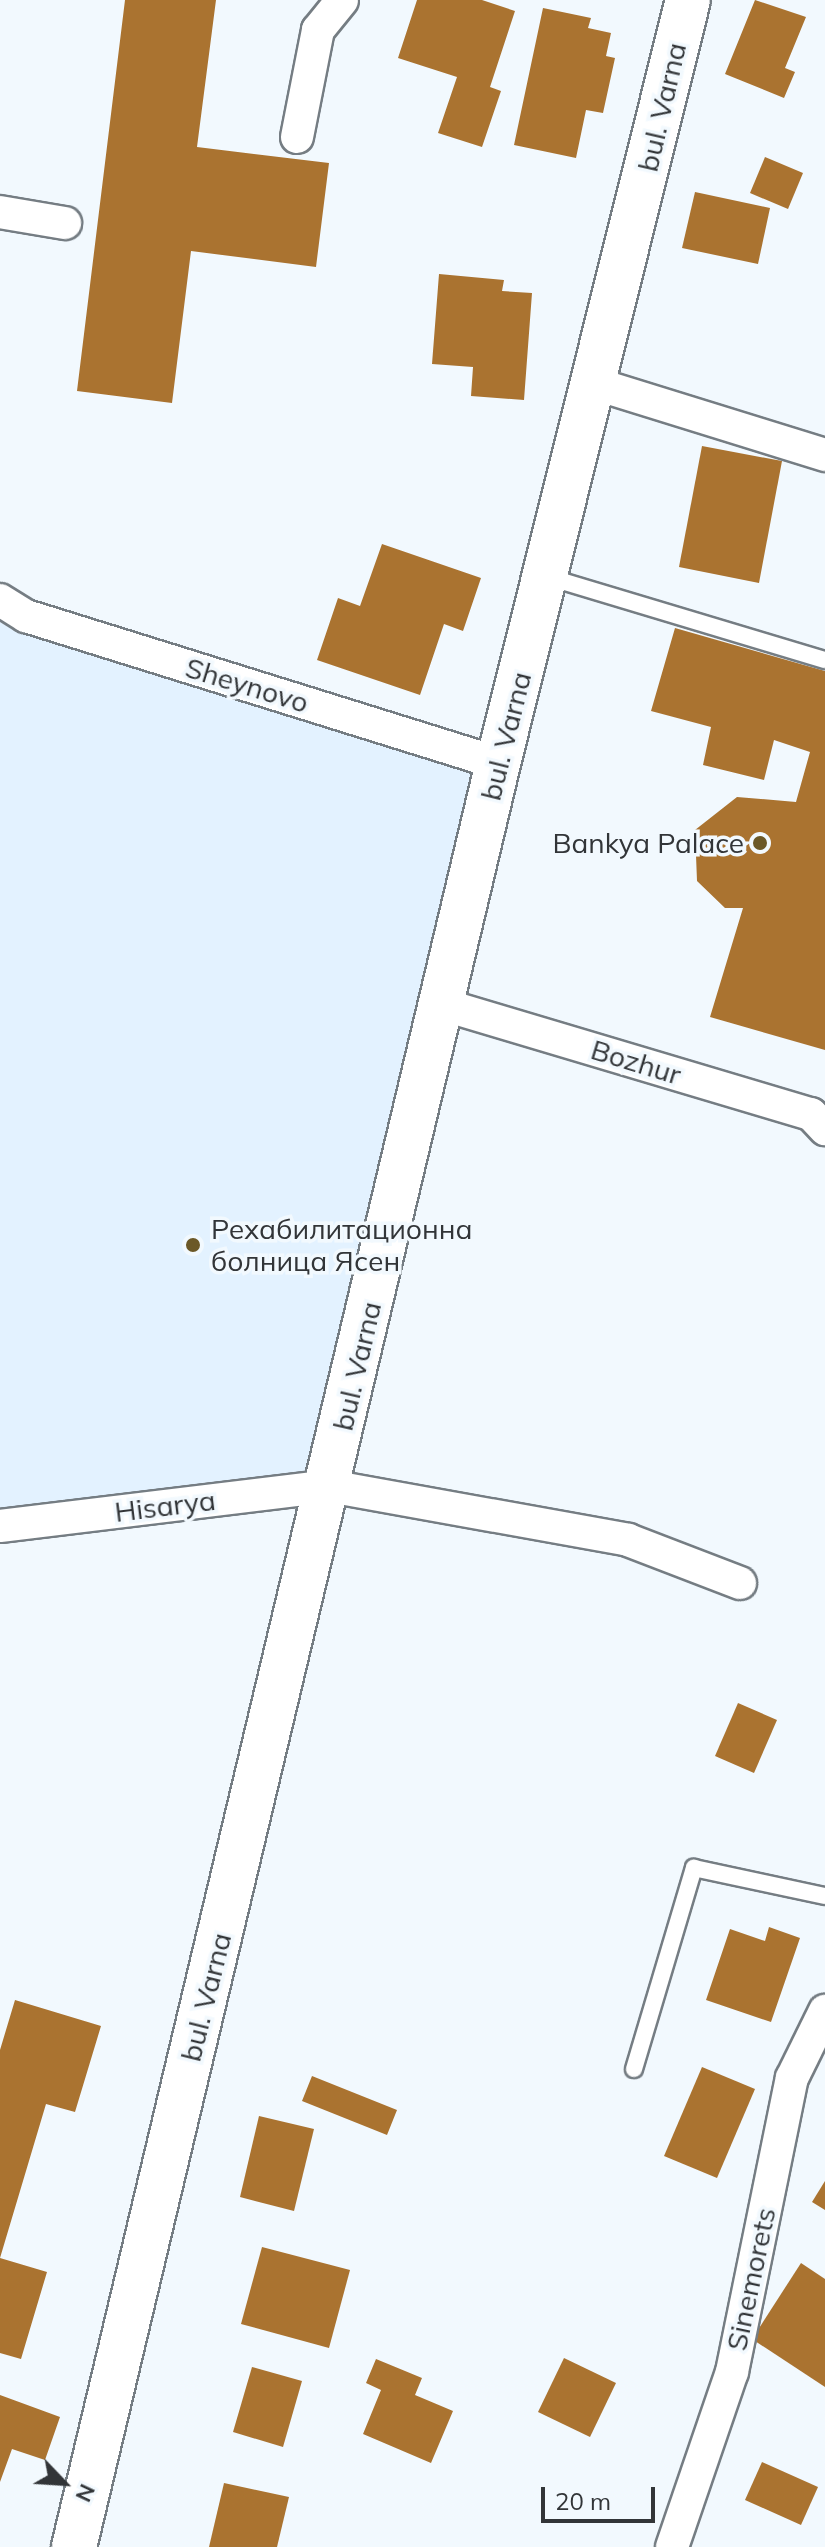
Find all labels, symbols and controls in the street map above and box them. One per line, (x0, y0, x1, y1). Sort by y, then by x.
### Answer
street label: bul. Varna (631, 39, 693, 175)
street label: Sheynovo (182, 650, 312, 720)
street label: bul. Varna (474, 668, 538, 804)
place label: Bankya Palace (552, 826, 744, 860)
marker: Bankya Palace (751, 834, 769, 852)
street label: Bozhur (587, 1032, 685, 1092)
place label: Рехабилитационна болница Ясен (211, 1212, 473, 1278)
marker: Рехабилитационна болница Ясен (182, 1234, 204, 1256)
street label: bul. Varna (326, 1298, 388, 1434)
street label: Hisarya (113, 1483, 217, 1529)
street label: bul. Varna (174, 1929, 238, 2065)
street label: Sinemorets (719, 2204, 783, 2354)
north arrow (24, 2443, 104, 2523)
scale bar (545, 2471, 659, 2521)
text: N (70, 2480, 102, 2507)
text: 20 m (555, 2486, 611, 2516)

